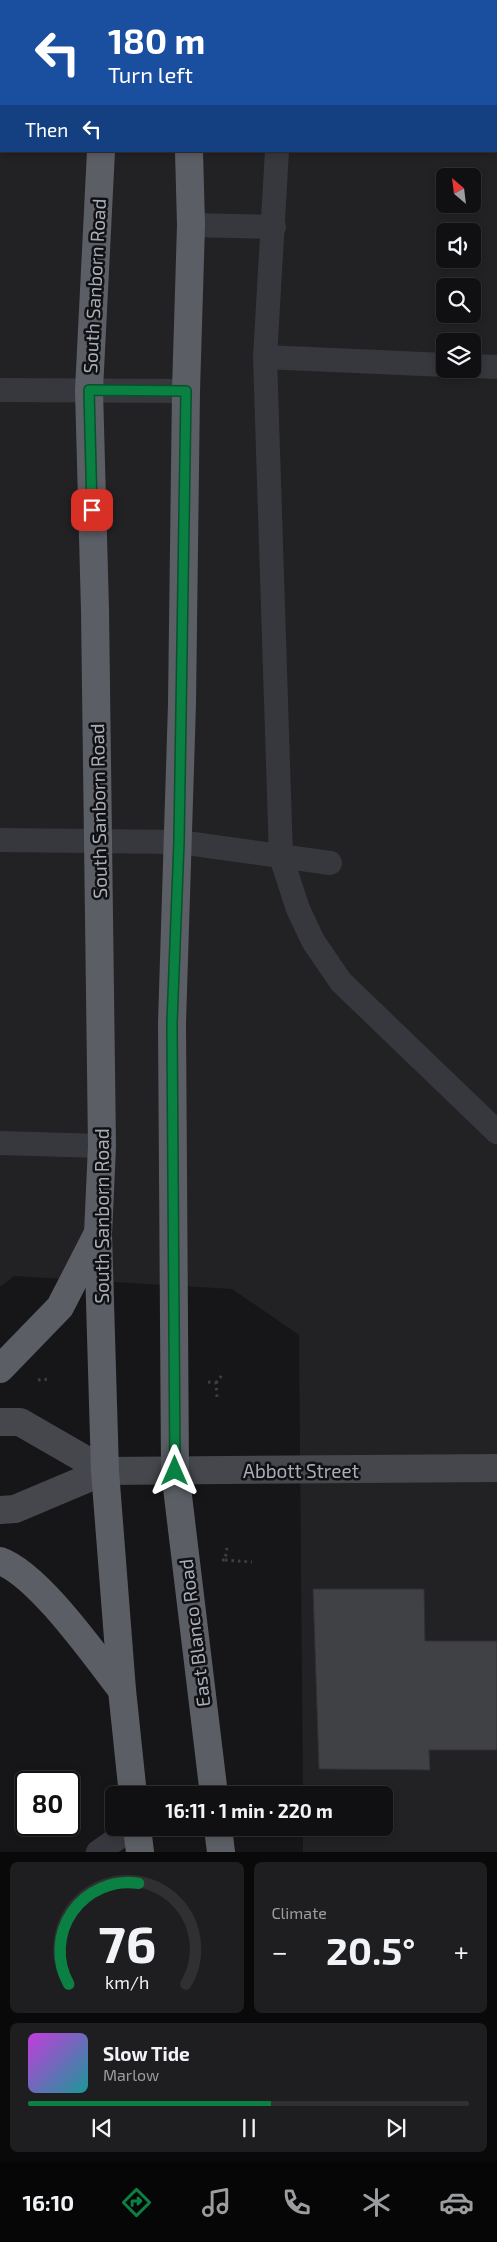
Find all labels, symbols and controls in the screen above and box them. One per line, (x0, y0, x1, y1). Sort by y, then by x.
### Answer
text: 180 m (108, 19, 205, 61)
icon: left (25, 20, 90, 85)
text: Turn left (108, 61, 193, 87)
icon: left (78, 115, 106, 143)
text: Then (25, 118, 68, 141)
north arrow (436, 168, 481, 212)
map controls (436, 168, 481, 378)
street label: South Sanborn Road (78, 198, 110, 374)
button: sound (436, 223, 481, 268)
button: search (436, 278, 481, 323)
button: layers (436, 333, 481, 378)
pin (71, 489, 113, 531)
icon: arrive (78, 496, 106, 524)
street label: South Sanborn Road (85, 723, 111, 899)
street label: South Sanborn Road (90, 1128, 113, 1304)
position arrow (148, 1444, 200, 1496)
street label: Abbott Street (243, 1459, 359, 1482)
street label: East Blanco Road (174, 1558, 214, 1708)
speed limit sign: 80 (15, 1771, 80, 1836)
text: 16:11 · 1 min · 220 m (165, 1799, 333, 1822)
text: Climate (272, 1903, 327, 1922)
text: 76 (98, 1911, 156, 1973)
text: 20.5° (326, 1927, 415, 1973)
text: − (272, 1934, 288, 1968)
text: + (454, 1934, 469, 1968)
text: km/h (105, 1971, 149, 1993)
text: Slow Tide (103, 2042, 190, 2065)
text: Marlow (103, 2065, 159, 2084)
icon: previous (88, 2114, 116, 2142)
icon: pause (235, 2114, 263, 2142)
icon: next (382, 2114, 410, 2142)
icon: directions (119, 2185, 154, 2220)
icon: music (199, 2185, 234, 2220)
icon: phone (279, 2185, 314, 2220)
icon: climate (359, 2185, 394, 2220)
icon: car (439, 2185, 474, 2220)
text: 16:10 (23, 2189, 74, 2215)

